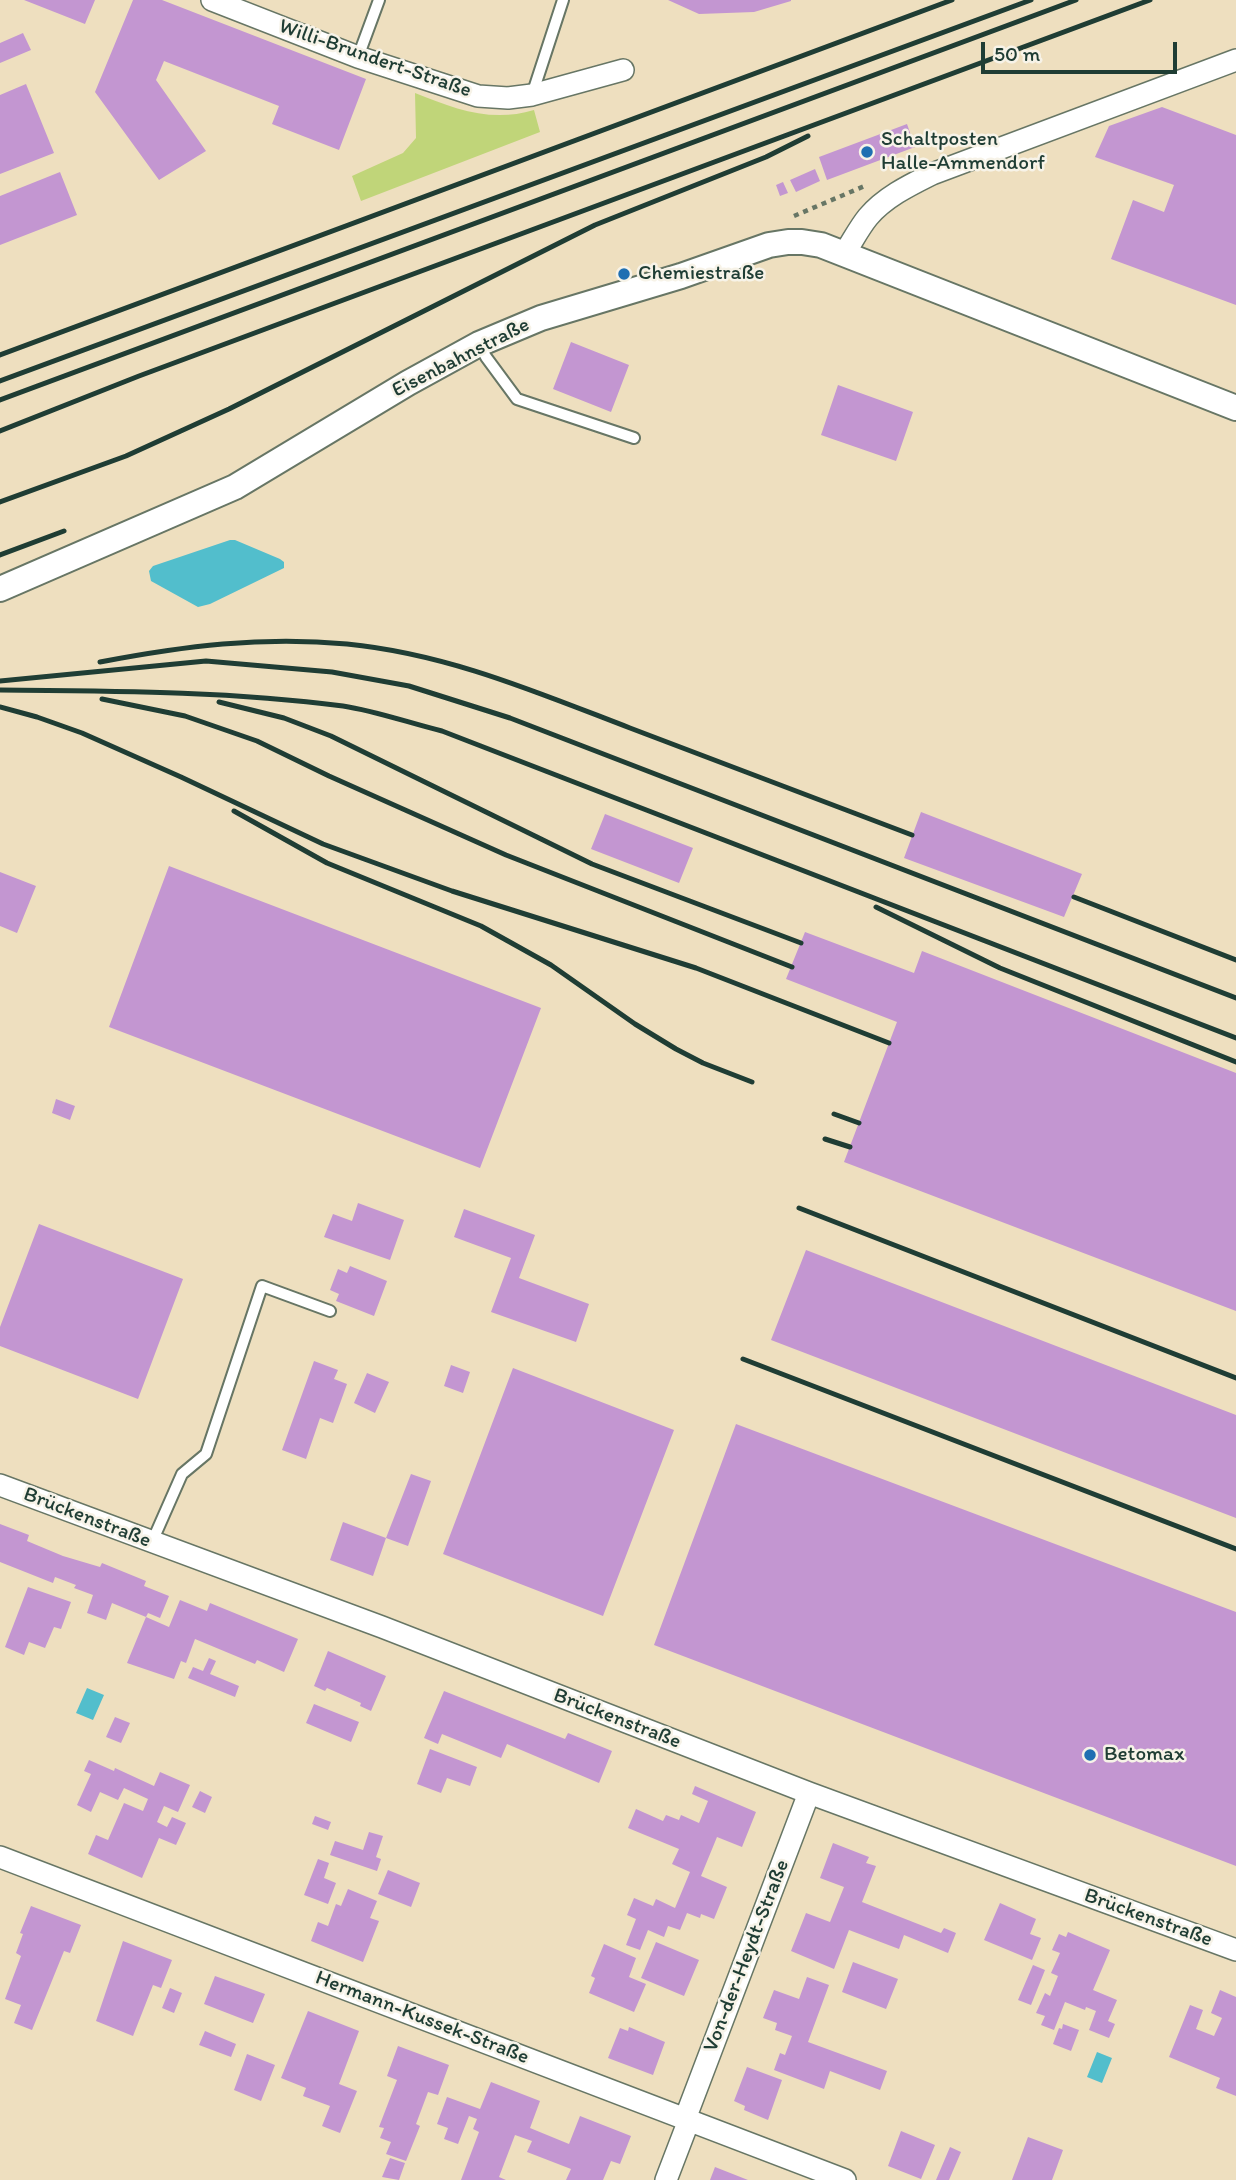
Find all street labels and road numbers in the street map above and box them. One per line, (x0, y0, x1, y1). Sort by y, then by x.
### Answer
street label: Willi-Brundert-Straße (275, 14, 475, 104)
street label: Eisenbahnstraße (388, 313, 534, 403)
street label: Brückenstraße (20, 1482, 154, 1554)
street label: Brückenstraße (550, 1683, 684, 1755)
street label: Von-der-Heydt-Straße (699, 1856, 795, 2056)
street label: Brückenstraße (1080, 1883, 1216, 1953)
street label: Hermann-Kussek-Straße (312, 1966, 532, 2070)

